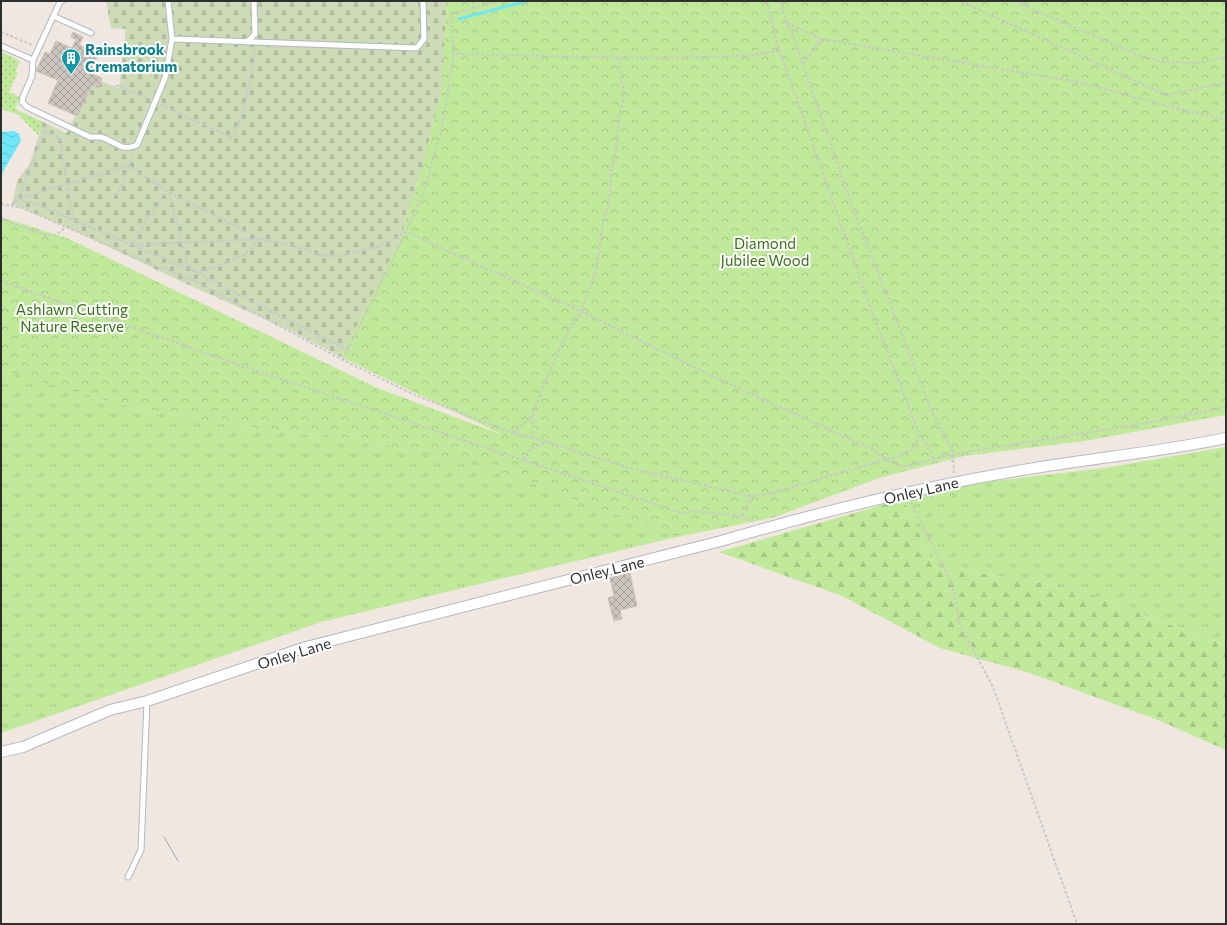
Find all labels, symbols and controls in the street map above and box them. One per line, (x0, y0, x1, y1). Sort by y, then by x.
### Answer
place label: Rainsbrook Crematorium (85, 40, 177, 75)
building icon: Rainsbrook Crematorium (60, 47, 82, 75)
park label: Diamond Jubilee Wood (721, 234, 809, 269)
park label: Ashlawn Cutting Nature Reserve (16, 300, 128, 335)
street label: Onley Lane (882, 473, 960, 507)
street label: Onley Lane (568, 552, 646, 588)
street label: Onley Lane (255, 633, 333, 673)

